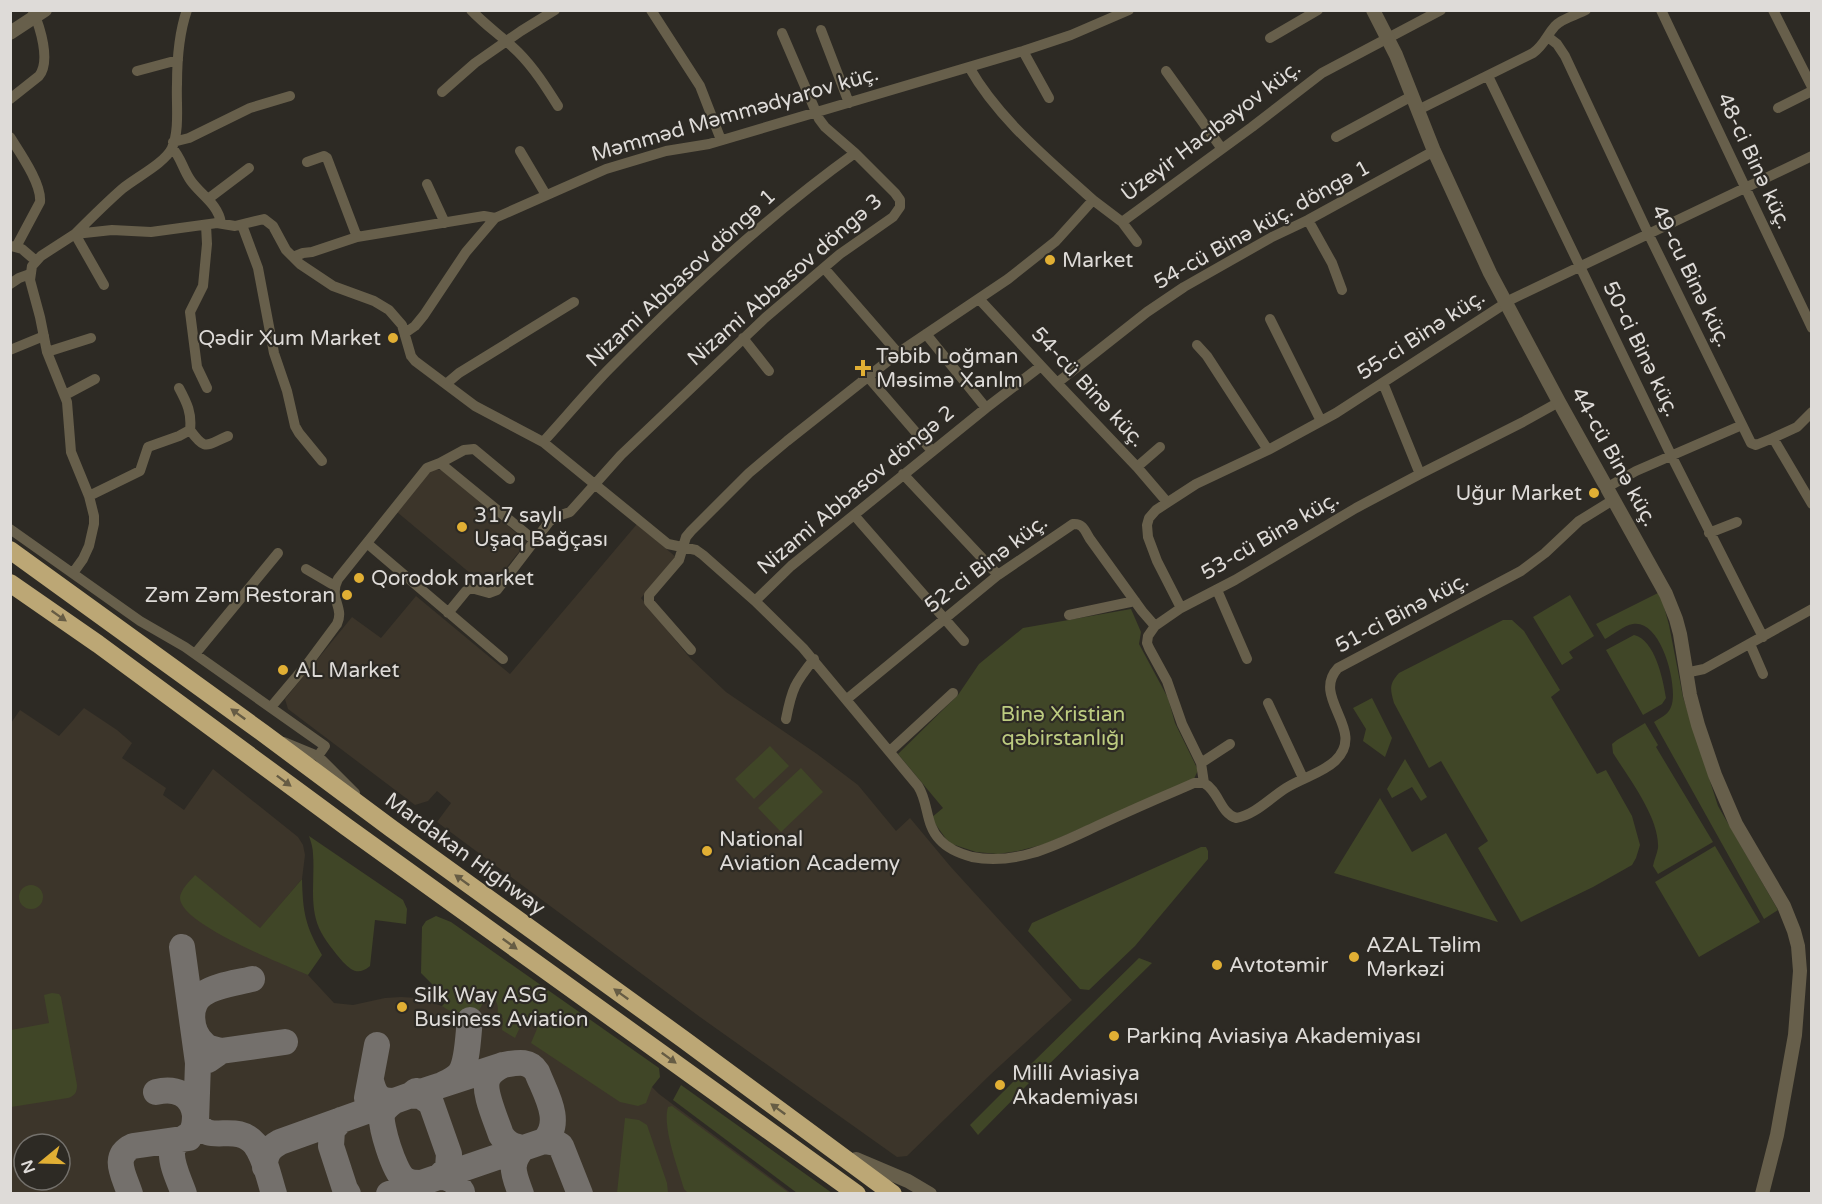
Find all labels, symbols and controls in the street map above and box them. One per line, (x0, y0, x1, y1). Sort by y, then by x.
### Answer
street label: Üzeyir Hacıbəyov küç. (1116, 55, 1306, 207)
street label: Məmməd Məmmədyarov küç. (589, 61, 881, 167)
street label: 48-ci Binə küç. (1712, 89, 1796, 233)
street label: 54-cü Binə küç. döngə 1 (1150, 155, 1374, 295)
street label: Nizami Abbasov döngə 1 (581, 184, 781, 372)
street label: Nizami Abbasov döngə 3 (683, 189, 887, 371)
street label: 49-cu Binə küç. (1646, 201, 1736, 351)
place label: Market (1062, 248, 1133, 273)
marker: Market (1043, 253, 1057, 267)
street label: 50-ci Binə küç. (1597, 277, 1685, 421)
street label: 55-ci Binə küç. (1352, 284, 1490, 386)
street label: 54-cü Binə küç. (1026, 322, 1150, 452)
place label: Qədir Xum Market (198, 326, 381, 351)
marker: Qədir Xum Market (386, 331, 400, 345)
place label: Təbib Loğman Məsimə Xanlm (876, 344, 1023, 393)
marker: Təbib Loğman Məsimə Xanlm (854, 359, 872, 377)
street label: 44-cü Binə küç. (1565, 383, 1663, 531)
street label: Nizami Abbasov döngə 2 (752, 400, 960, 580)
place label: Uğur Market (1456, 481, 1582, 506)
street label: 53-cü Binə küç. (1197, 486, 1343, 586)
marker: Uğur Market (1587, 486, 1601, 500)
place label: 317 saylı Uşaq Bağçası (474, 503, 608, 552)
street label: 52-ci Binə küç. (920, 510, 1052, 618)
marker: 317 saylı Uşaq Bağçası (455, 520, 469, 534)
place label: Qorodok market (371, 566, 534, 591)
street label: 51-ci Binə küç. (1331, 567, 1473, 659)
marker: Qorodok market (352, 571, 366, 585)
place label: Zəm Zəm Restoran (145, 583, 335, 608)
marker: Zəm Zəm Restoran (340, 588, 354, 602)
one-way arrow (50, 610, 66, 622)
place label: AL Market (295, 658, 400, 683)
marker: AL Market (276, 663, 290, 677)
park label: Binə Xristian qəbirstanlığı (1001, 702, 1125, 751)
one-way arrow (230, 709, 245, 721)
one-way arrow (277, 774, 292, 786)
street label: Mardakan Highway (380, 787, 550, 921)
place label: National Aviation Academy (719, 827, 900, 876)
marker: National Aviation Academy (700, 844, 714, 858)
one-way arrow (455, 874, 471, 886)
place label: AZAL Təlim Mərkəzi (1366, 933, 1481, 982)
one-way arrow (503, 938, 518, 950)
marker: AZAL Təlim Mərkəzi (1347, 950, 1361, 964)
place label: Avtotəmir (1229, 953, 1328, 978)
marker: Avtotəmir (1210, 958, 1224, 972)
place label: Silk Way ASG Business Aviation (414, 983, 588, 1032)
one-way arrow (613, 988, 629, 1000)
marker: Silk Way ASG Business Aviation (395, 1000, 409, 1014)
place label: Parkinq Aviasiya Akademiyası (1126, 1024, 1421, 1049)
marker: Parkinq Aviasiya Akademiyası (1107, 1029, 1121, 1043)
one-way arrow (660, 1052, 676, 1064)
place label: Milli Aviasiya Akademiyası (1012, 1061, 1140, 1110)
marker: Milli Aviasiya Akademiyası (993, 1078, 1007, 1092)
one-way arrow (770, 1103, 786, 1115)
north arrow (12, 1132, 72, 1192)
text: N (17, 1157, 40, 1176)

